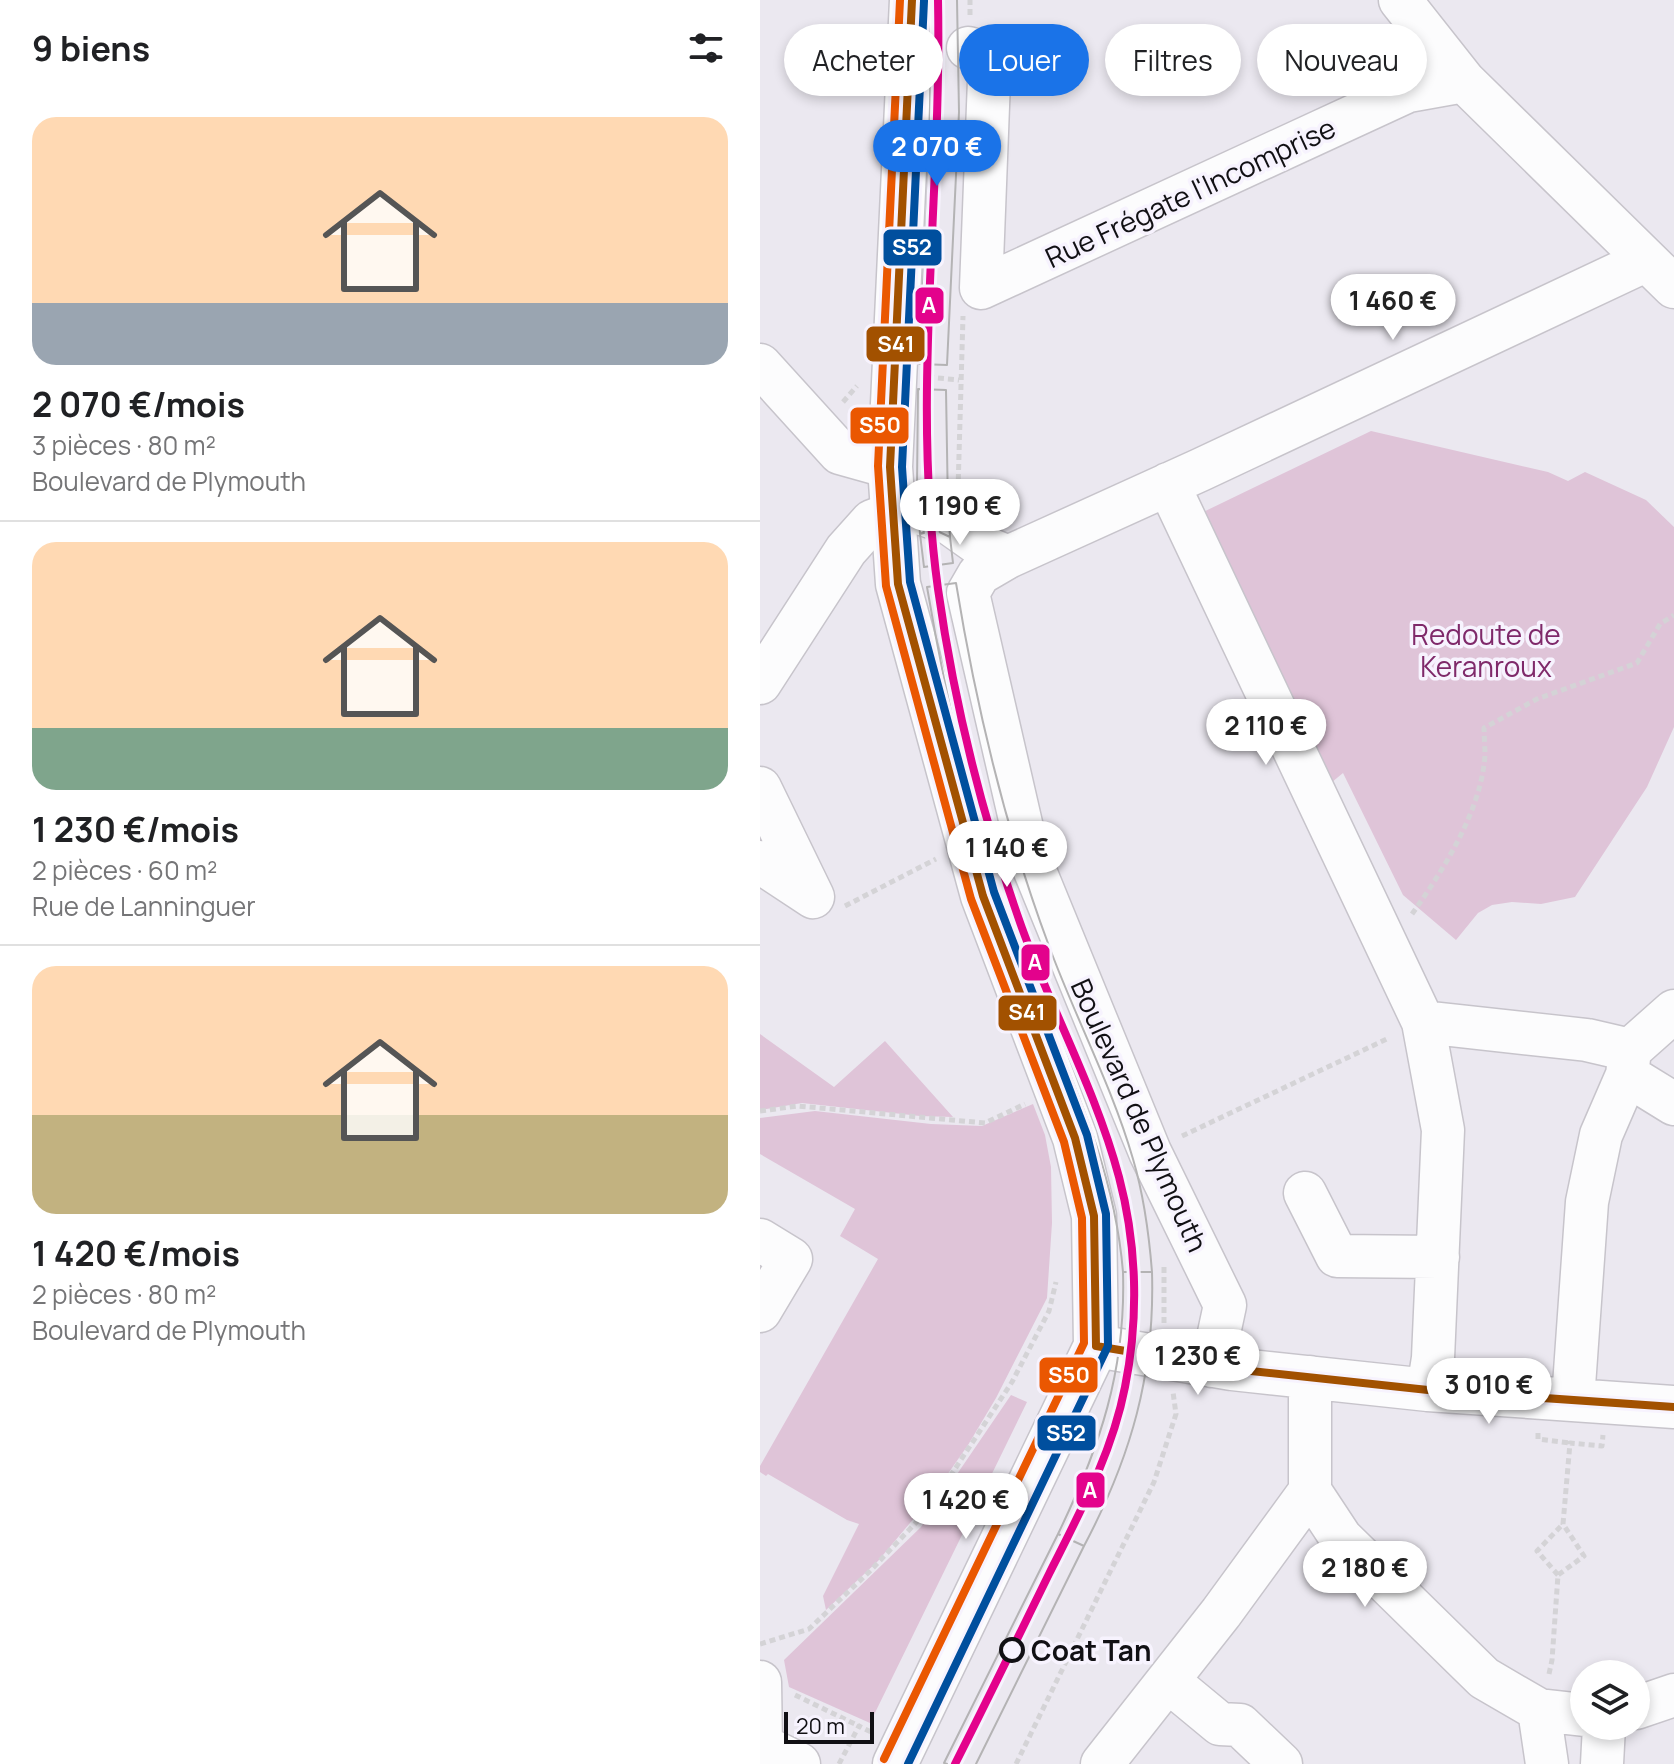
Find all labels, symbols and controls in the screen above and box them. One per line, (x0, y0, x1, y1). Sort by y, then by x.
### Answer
chip: Acheter (784, 24, 943, 96)
chip: Louer (959, 24, 1089, 96)
chip: Filtres (1105, 24, 1241, 96)
chip: Nouveau (1257, 24, 1427, 96)
text: 9 biens (32, 25, 150, 71)
icon: filters (684, 26, 728, 70)
street label: Rue Frégate l'Incomprise (1039, 108, 1341, 276)
pin: 2 070 € (863, 120, 1011, 188)
text: 2 070 € (891, 128, 983, 164)
icon: home (308, 169, 452, 313)
line badge: S52 (882, 228, 943, 267)
text: S52 (892, 232, 932, 262)
pin: 1 460 € (1319, 274, 1467, 342)
text: 1 460 € (1349, 282, 1437, 318)
line badge: A (914, 286, 945, 325)
text: A (922, 290, 937, 320)
line badge: S41 (865, 325, 926, 363)
text: S41 (877, 329, 915, 359)
text: 2 070 €/mois (32, 381, 245, 427)
line badge: S50 (849, 406, 910, 445)
text: S50 (859, 410, 901, 440)
text: 3 pièces · 80 m² (32, 427, 216, 463)
text: Boulevard de Plymouth (32, 463, 306, 499)
pin: 1 190 € (886, 479, 1034, 547)
text: 1 190 € (918, 487, 1002, 523)
icon: home (308, 594, 452, 738)
park label: Redoute de Keranroux (1411, 615, 1561, 685)
pin: 2 110 € (1192, 699, 1340, 767)
text: 2 110 € (1224, 707, 1308, 743)
text: 1 230 €/mois (32, 806, 239, 852)
pin: 1 140 € (933, 821, 1081, 889)
text: 1 140 € (965, 829, 1049, 865)
text: 2 pièces · 60 m² (32, 852, 217, 888)
text: Rue de Lanninguer (32, 888, 256, 924)
line badge: A (1020, 943, 1051, 982)
text: A (1028, 947, 1043, 977)
street label: Boulevard de Plymouth (1063, 972, 1217, 1258)
line badge: S41 (997, 994, 1058, 1032)
text: S41 (1008, 997, 1046, 1027)
icon: home (308, 1018, 452, 1162)
text: 1 420 €/mois (32, 1230, 240, 1276)
text: 2 pièces · 80 m² (32, 1276, 216, 1312)
text: Boulevard de Plymouth (32, 1312, 306, 1348)
pin: 1 230 € (1124, 1329, 1272, 1397)
text: 1 230 € (1154, 1337, 1242, 1373)
line badge: S50 (1038, 1356, 1099, 1394)
pin: 3 010 € (1415, 1358, 1563, 1426)
text: S50 (1048, 1360, 1090, 1390)
text: 3 010 € (1445, 1366, 1533, 1402)
line badge: S52 (1036, 1414, 1097, 1452)
text: S52 (1046, 1418, 1086, 1448)
line badge: A (1075, 1471, 1106, 1509)
pin: 1 420 € (892, 1473, 1040, 1541)
text: A (1083, 1475, 1098, 1505)
text: 1 420 € (922, 1481, 1010, 1517)
pin: 2 180 € (1291, 1541, 1439, 1609)
text: 2 180 € (1321, 1549, 1409, 1585)
place label: Coat Tan (1031, 1631, 1152, 1669)
marker: Coat Tan (1000, 1638, 1024, 1662)
map controls (1570, 1660, 1650, 1740)
button: layers (1570, 1660, 1650, 1740)
scale bar (784, 1708, 874, 1744)
text: 20 m (796, 1711, 845, 1741)

